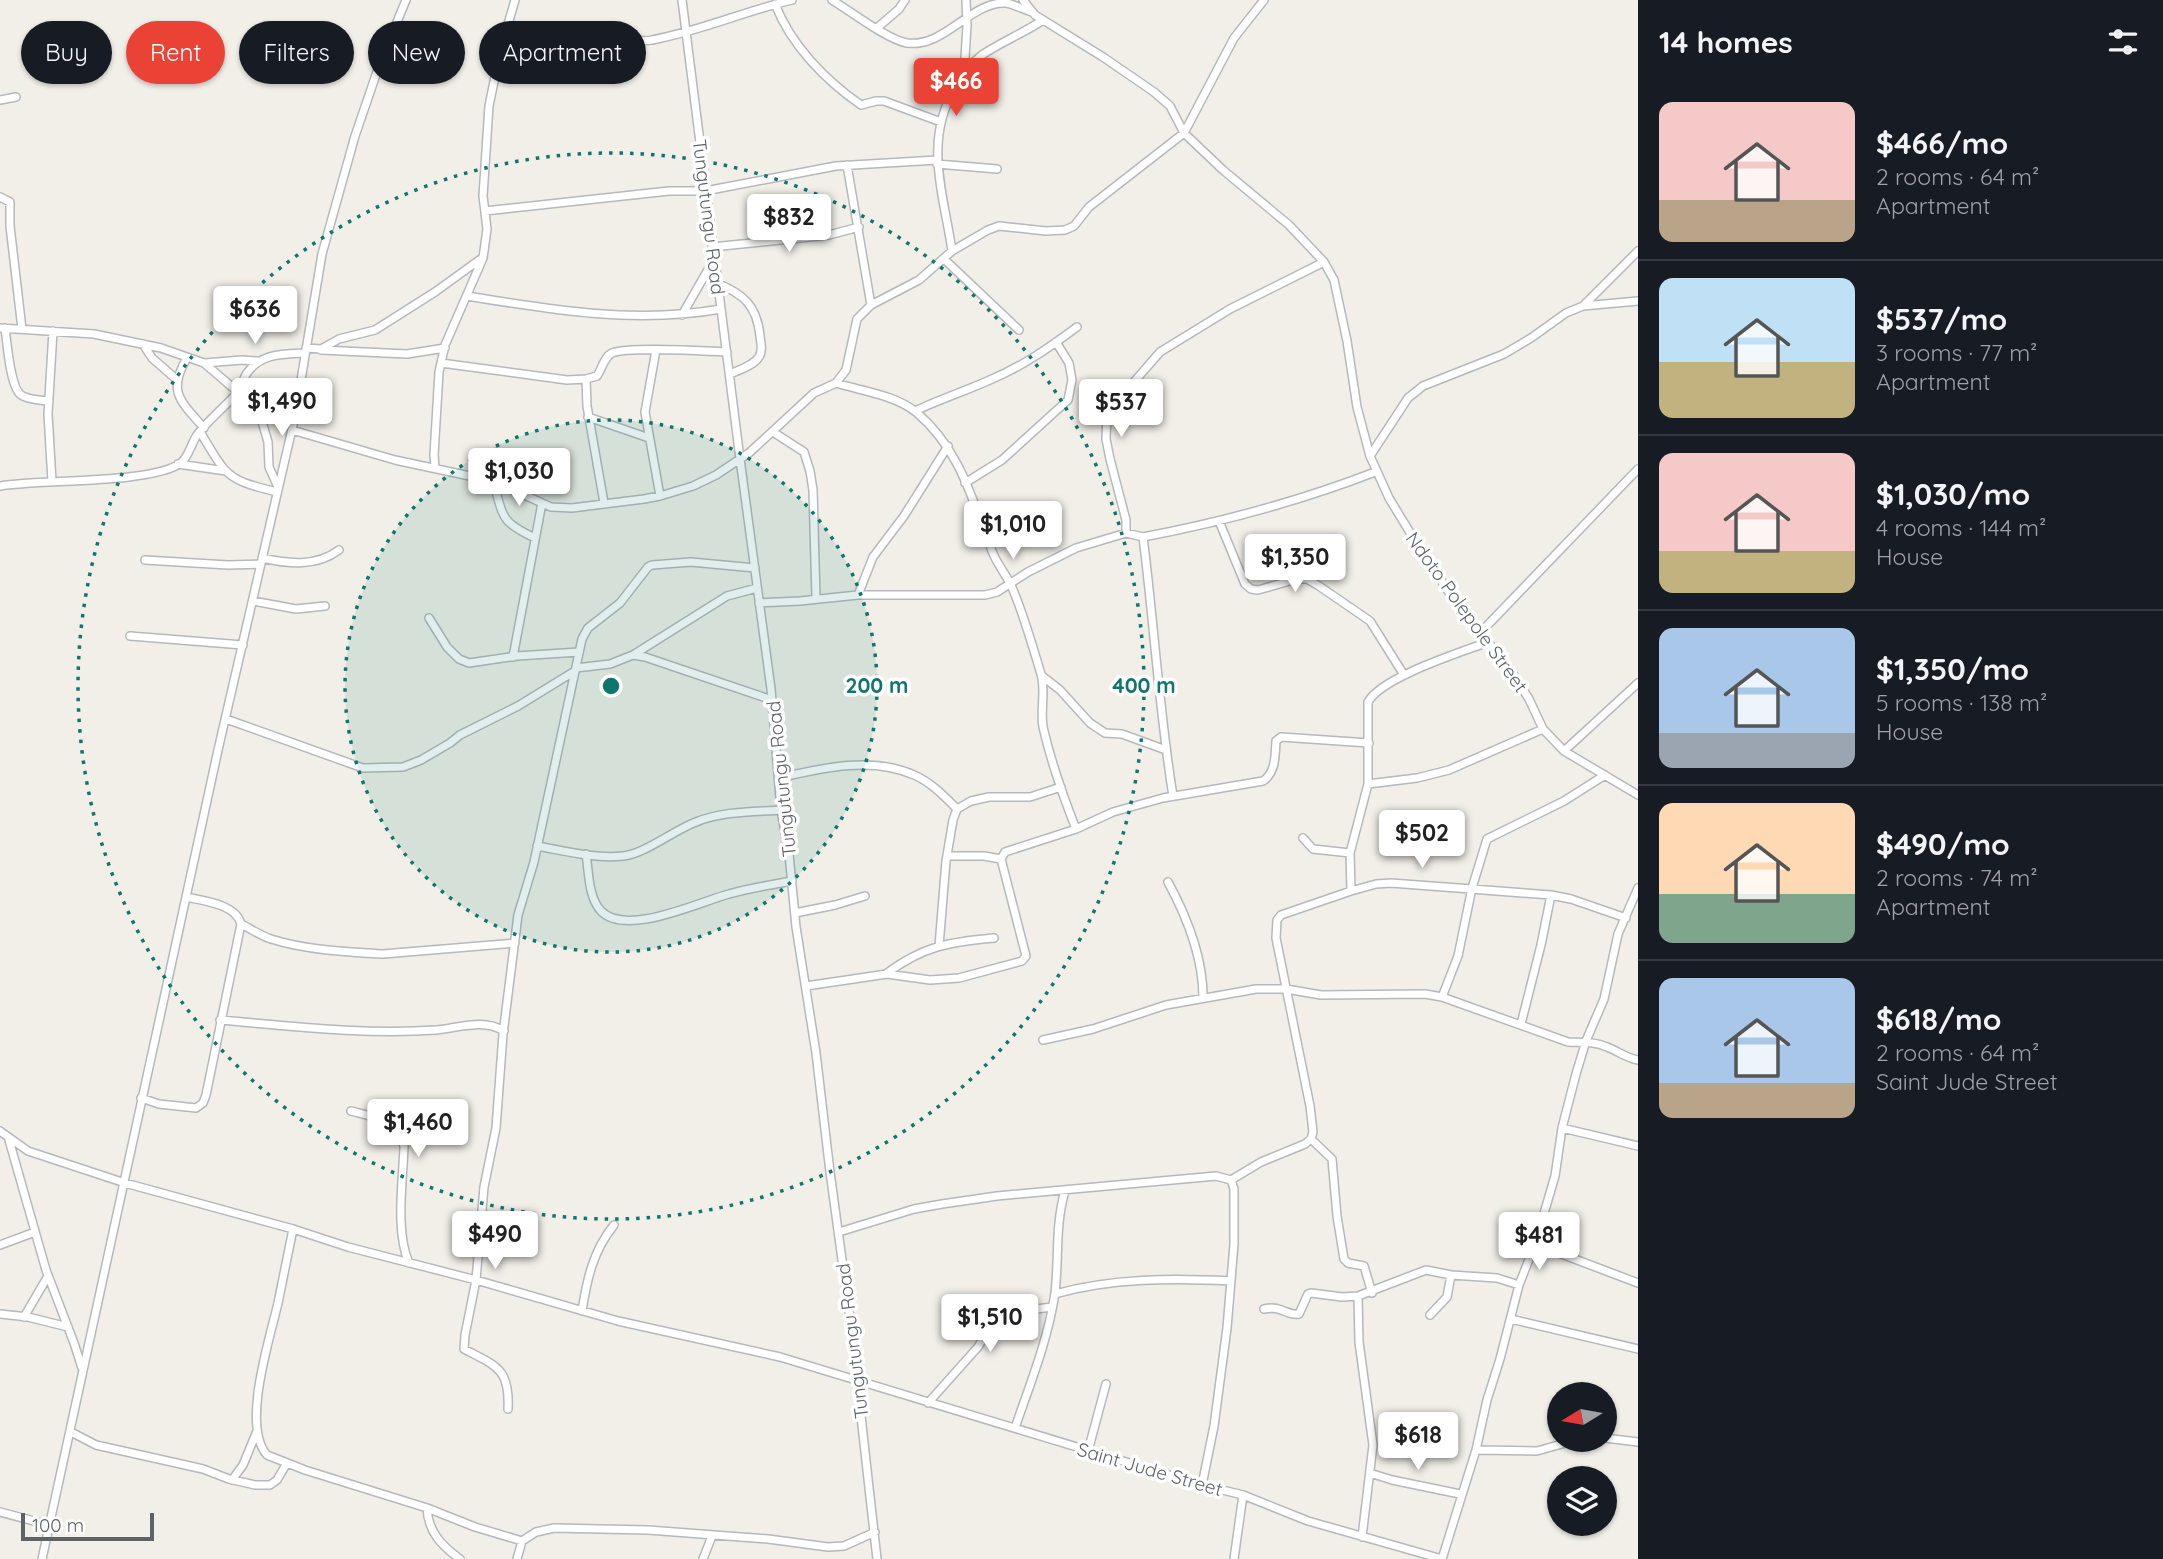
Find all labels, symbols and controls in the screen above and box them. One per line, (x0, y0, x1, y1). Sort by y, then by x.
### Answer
chip: Buy (21, 21, 112, 84)
chip: Rent (126, 21, 225, 84)
chip: Filters (239, 21, 354, 84)
chip: New (368, 21, 465, 84)
chip: Apartment (479, 21, 646, 84)
text: 14 homes (1659, 23, 1793, 61)
icon: filters (2104, 23, 2142, 61)
pin: $466 (915, 58, 997, 118)
text: $466 (930, 66, 982, 95)
text: $466/mo (1876, 124, 2008, 162)
icon: home (1715, 130, 1799, 214)
street label: Tungutungu Road (688, 138, 730, 296)
text: 2 rooms · 64 m² (1876, 162, 2039, 191)
text: Apartment (1876, 191, 1990, 220)
pin: $832 (748, 194, 830, 254)
text: $832 (763, 202, 815, 231)
pin: $636 (214, 286, 296, 346)
text: $636 (229, 294, 281, 323)
text: $537/mo (1876, 300, 2007, 338)
icon: home (1715, 306, 1799, 390)
text: 3 rooms · 77 m² (1876, 338, 2037, 367)
text: Apartment (1876, 367, 1990, 396)
pin: $1,490 (225, 378, 339, 438)
pin: $537 (1080, 380, 1162, 439)
text: $1,490 (247, 386, 317, 415)
text: $537 (1095, 387, 1147, 416)
pin: $1,030 (462, 448, 576, 508)
text: $1,030 (484, 456, 554, 485)
text: $1,030/mo (1876, 475, 2030, 513)
icon: home (1715, 481, 1799, 565)
pin: $1,010 (956, 502, 1070, 561)
text: $1,010 (980, 509, 1046, 538)
text: 4 rooms · 144 m² (1876, 513, 2046, 542)
street label: Ndoto Polepole Street (1401, 527, 1533, 697)
pin: $1,350 (1238, 534, 1352, 594)
text: $1,350 (1261, 542, 1329, 571)
text: House (1876, 542, 1943, 571)
text: $1,350/mo (1876, 650, 2029, 688)
icon: home (1715, 656, 1799, 740)
text: 200 m (846, 672, 908, 698)
text: 400 m (1112, 672, 1176, 698)
centre of rings (599, 674, 623, 698)
text: 5 rooms · 138 m² (1876, 688, 2047, 717)
street label: Tungutungu Road (761, 700, 801, 858)
text: House (1876, 717, 1943, 746)
pin: $502 (1381, 810, 1463, 870)
text: $502 (1395, 818, 1449, 847)
text: $490/mo (1876, 825, 2010, 863)
icon: home (1715, 831, 1799, 915)
text: 2 rooms · 74 m² (1876, 863, 2038, 892)
text: Apartment (1876, 892, 1990, 921)
text: $618/mo (1876, 1000, 2001, 1038)
icon: home (1715, 1006, 1799, 1090)
text: 2 rooms · 64 m² (1876, 1038, 2039, 1067)
text: Saint Jude Street (1876, 1067, 2057, 1096)
pin: $1,460 (361, 1100, 475, 1159)
text: $1,460 (383, 1107, 453, 1136)
pin: $490 (454, 1212, 536, 1271)
pin: $481 (1498, 1212, 1580, 1272)
text: $490 (468, 1219, 522, 1248)
text: $481 (1515, 1220, 1563, 1249)
street label: Tungutungu Road (831, 1262, 873, 1420)
pin: $1,510 (933, 1294, 1047, 1354)
text: $1,510 (957, 1302, 1023, 1331)
north arrow (1547, 1382, 1617, 1452)
map controls (1547, 1382, 1617, 1536)
pin: $618 (1377, 1412, 1459, 1472)
text: $618 (1394, 1420, 1442, 1449)
street label: Saint Jude Street (1075, 1437, 1225, 1501)
button: layers (1547, 1466, 1617, 1536)
scale bar (21, 1510, 154, 1542)
text: 100 m (32, 1513, 84, 1537)

